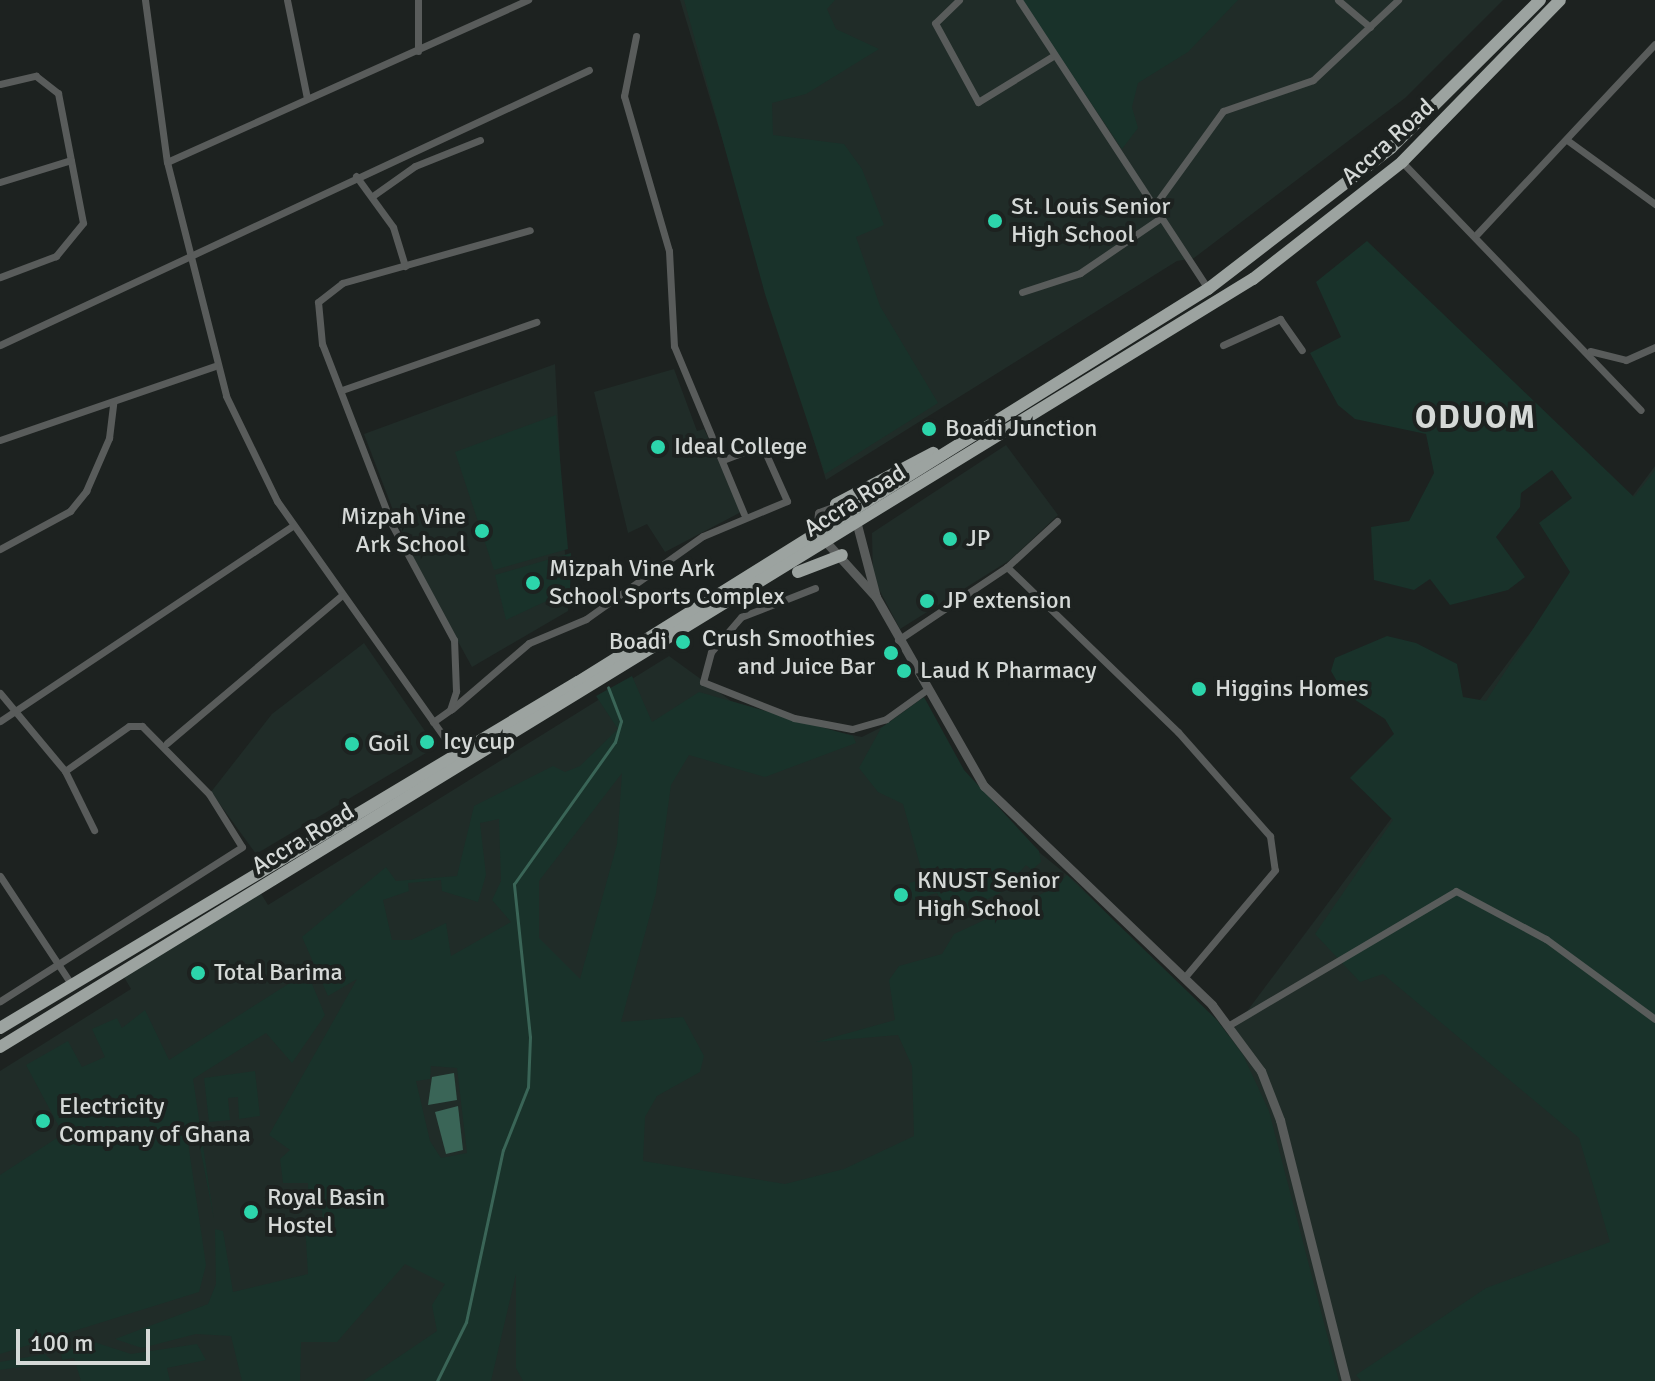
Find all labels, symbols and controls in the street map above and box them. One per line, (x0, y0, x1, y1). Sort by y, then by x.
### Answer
street label: Accra Road (1336, 93, 1440, 191)
place label: St. Louis Senior High School (1011, 193, 1170, 249)
marker: St. Louis Senior High School (986, 212, 1004, 230)
district label: ODUOM (1415, 399, 1537, 437)
place label: Boadi Junction (945, 415, 1097, 443)
marker: Boadi Junction (920, 420, 938, 438)
place label: Ideal College (674, 433, 807, 461)
marker: Ideal College (649, 438, 667, 456)
street label: Accra Road (799, 458, 911, 544)
place label: Mizpah Vine Ark School (341, 503, 466, 559)
marker: Mizpah Vine Ark School (473, 522, 491, 540)
place label: JP (966, 525, 990, 553)
marker: JP (941, 530, 959, 548)
place label: Mizpah Vine Ark School Sports Complex (549, 555, 785, 611)
marker: Mizpah Vine Ark School Sports Complex (524, 574, 542, 592)
place label: JP extension (943, 587, 1072, 615)
marker: JP extension (918, 592, 936, 610)
place label: Crush Smoothies and Juice Bar (702, 625, 875, 681)
place label: Boadi (609, 628, 667, 656)
marker: Boadi (674, 633, 692, 651)
marker: Crush Smoothies and Juice Bar (882, 644, 900, 662)
place label: Laud K Pharmacy (920, 657, 1097, 685)
marker: Laud K Pharmacy (895, 662, 913, 680)
place label: Higgins Homes (1215, 675, 1369, 703)
marker: Higgins Homes (1190, 680, 1208, 698)
place label: Icy cup (443, 728, 515, 756)
place label: Goil (368, 730, 409, 758)
marker: Icy cup (418, 733, 436, 751)
marker: Goil (343, 735, 361, 753)
street label: Accra Road (247, 797, 359, 881)
place label: KNUST Senior High School (917, 867, 1060, 923)
marker: KNUST Senior High School (892, 886, 910, 904)
place label: Total Barima (214, 959, 343, 987)
marker: Total Barima (189, 964, 207, 982)
place label: Electricity Company of Ghana (59, 1093, 251, 1149)
marker: Electricity Company of Ghana (34, 1112, 52, 1130)
place label: Royal Basin Hostel (267, 1184, 385, 1240)
marker: Royal Basin Hostel (242, 1203, 260, 1221)
scale bar (20, 1313, 154, 1363)
text: 100 m (30, 1328, 93, 1358)

